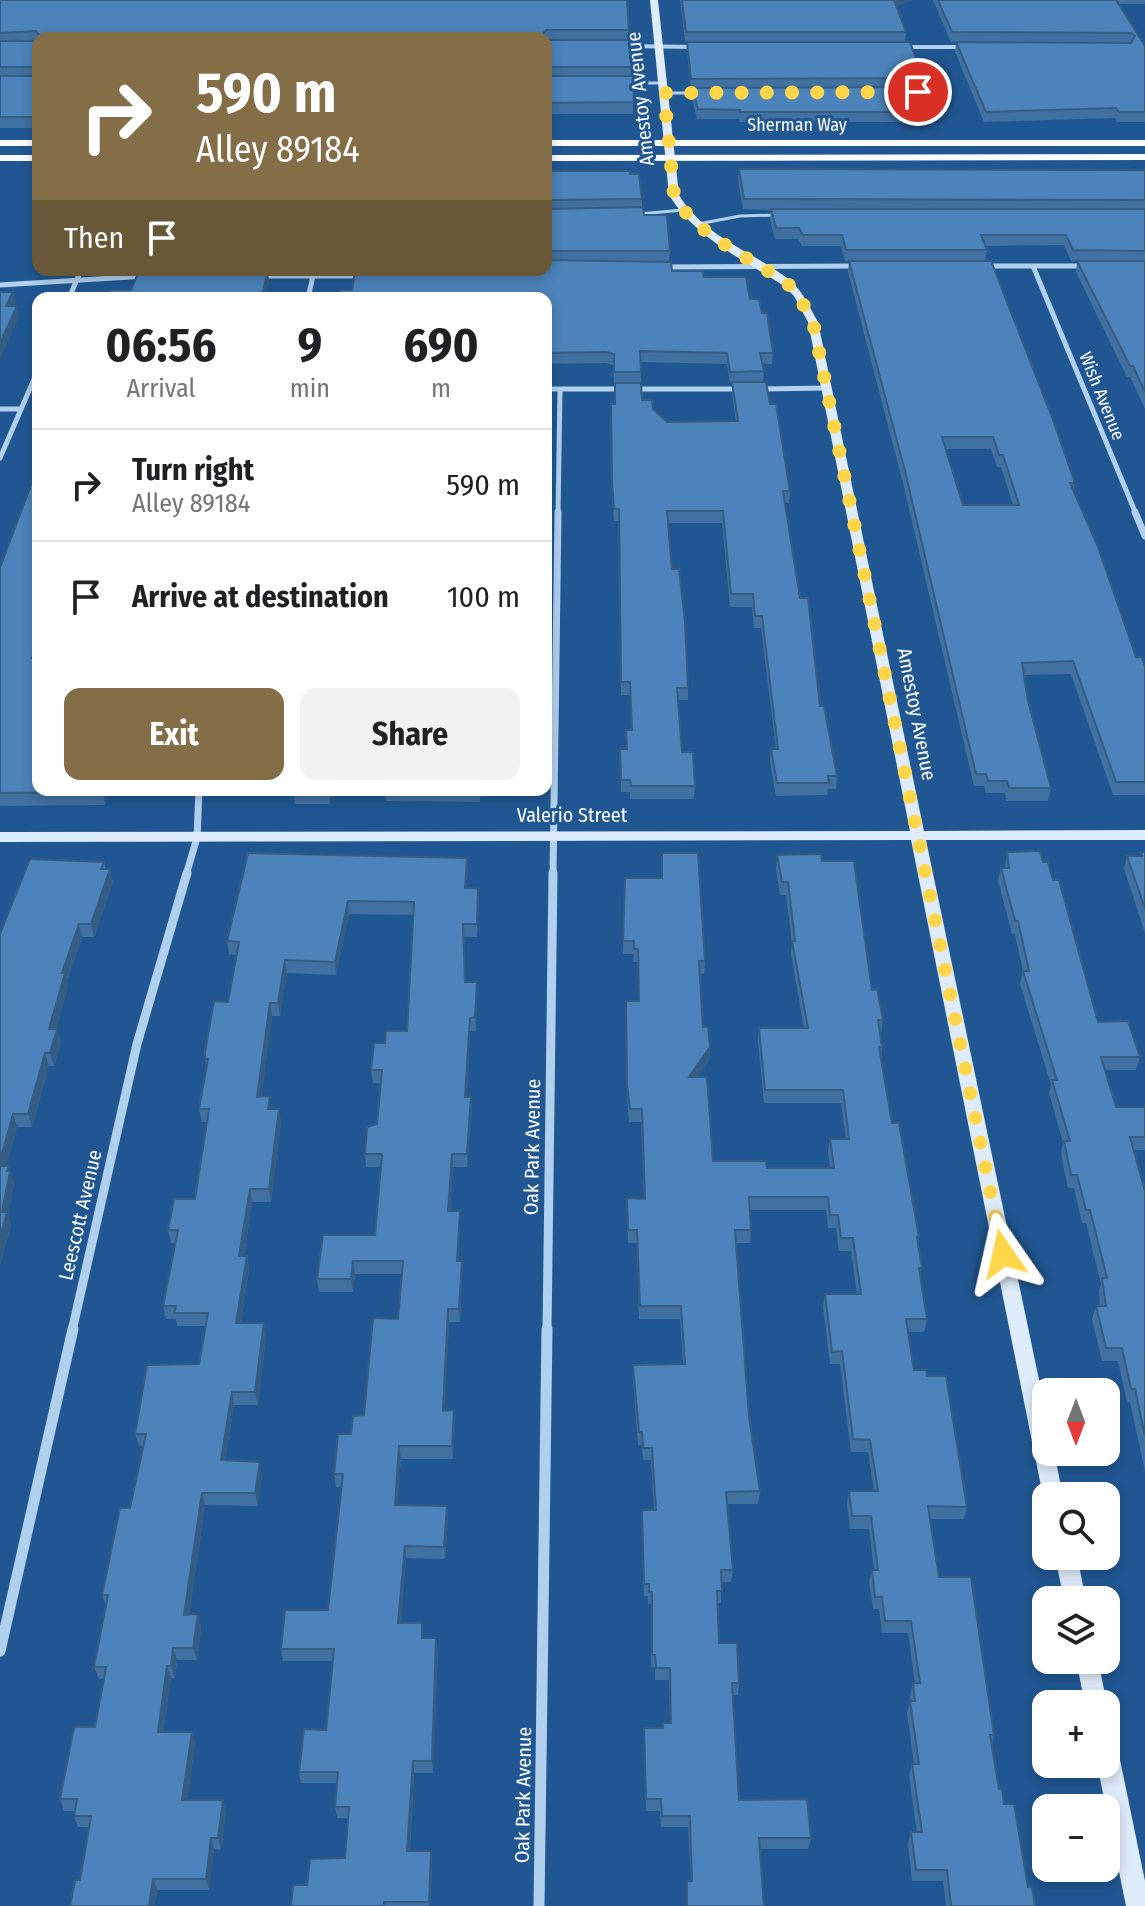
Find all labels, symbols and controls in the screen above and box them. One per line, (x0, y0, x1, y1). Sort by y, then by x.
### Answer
street label: Amestoy Avenue (621, 31, 659, 167)
pin (884, 58, 952, 126)
text: 590 m (196, 60, 337, 127)
icon: right (64, 64, 168, 168)
icon: arrive (896, 70, 940, 114)
street label: Sherman Way (747, 114, 847, 136)
text: Alley 89184 (196, 128, 360, 172)
icon: arrive (140, 216, 184, 260)
text: Then (64, 220, 124, 256)
text: 06:56 (105, 316, 217, 374)
text: 9 (297, 316, 322, 374)
text: 690 (403, 316, 479, 374)
street label: Wish Avenue (1074, 349, 1130, 444)
text: Arrival (126, 373, 195, 404)
text: min (290, 373, 330, 404)
text: m (431, 373, 451, 404)
text: Turn right (132, 452, 254, 488)
icon: right (64, 463, 108, 507)
text: 590 m (446, 467, 520, 503)
text: Alley 89184 (132, 488, 250, 519)
icon: arrive (64, 575, 108, 619)
text: Arrive at destination (132, 579, 389, 615)
text: 100 m (447, 579, 520, 615)
street label: Amestoy Avenue (892, 646, 942, 782)
button: Exit (64, 688, 284, 780)
button: Share (300, 688, 520, 780)
street label: Valerio Street (517, 803, 628, 827)
street label: Oak Park Avenue (519, 1079, 545, 1215)
street label: Leescott Avenue (53, 1147, 107, 1283)
position arrow (961, 1212, 1045, 1296)
north arrow (1032, 1378, 1120, 1466)
map controls (1032, 1378, 1120, 1882)
button: search (1032, 1482, 1120, 1570)
button: layers (1032, 1586, 1120, 1674)
button: + (1032, 1690, 1120, 1778)
street label: Oak Park Avenue (510, 1727, 536, 1863)
button: − (1032, 1794, 1120, 1882)

